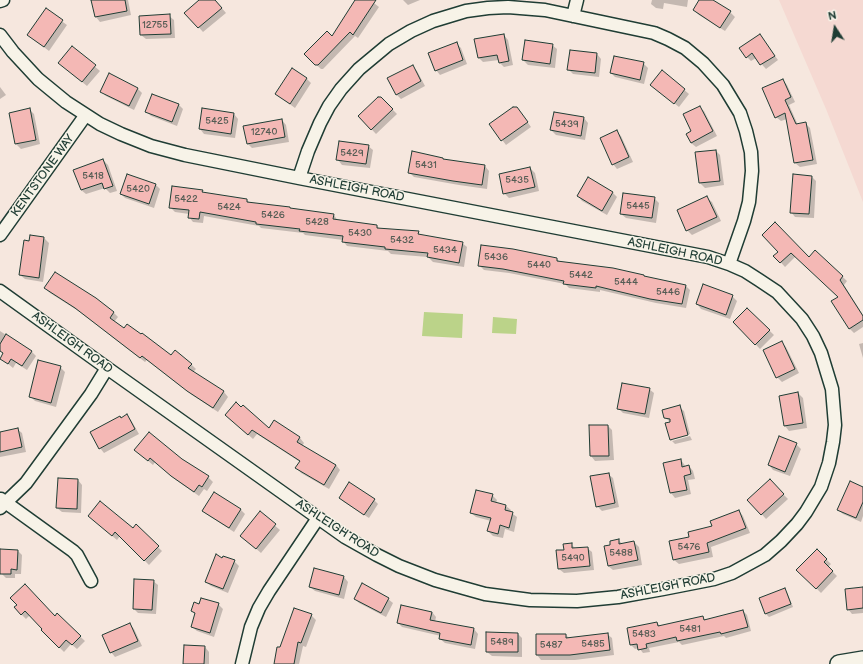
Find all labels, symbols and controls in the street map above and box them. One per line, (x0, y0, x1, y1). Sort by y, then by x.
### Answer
north arrow (815, 8, 855, 48)
text: N (827, 9, 838, 23)
house number: 12755 (142, 19, 168, 31)
house number: 5425 (205, 115, 229, 127)
house number: 5439 (555, 118, 579, 130)
house number: 12740 (251, 126, 277, 138)
street label: KENTSTONE WAY (8, 132, 78, 220)
house number: 5429 (340, 147, 364, 159)
house number: 5431 (415, 159, 437, 171)
house number: 5418 (82, 170, 104, 182)
street label: ASHLEIGH ROAD (308, 173, 406, 205)
house number: 5435 (505, 174, 529, 186)
house number: 5420 (126, 183, 150, 195)
house number: 5422 (174, 193, 198, 205)
house number: 5445 (626, 200, 650, 212)
house number: 5424 (217, 201, 241, 213)
house number: 5426 (261, 209, 285, 221)
house number: 5428 (305, 216, 329, 228)
house number: 5430 (348, 227, 372, 239)
house number: 5432 (390, 234, 414, 246)
street label: ASHLEIGH ROAD (626, 235, 724, 269)
house number: 5434 (433, 244, 457, 256)
house number: 5436 (484, 251, 508, 263)
house number: 5440 (527, 259, 551, 271)
house number: 5442 (569, 269, 593, 281)
house number: 5444 (614, 276, 638, 288)
house number: 5446 (656, 286, 680, 298)
street label: ASHLEIGH ROAD (29, 309, 115, 377)
street label: ASHLEIGH ROAD (293, 497, 381, 561)
house number: 5476 (678, 541, 700, 553)
house number: 5488 (609, 547, 633, 559)
house number: 5490 (561, 552, 585, 564)
street label: ASHLEIGH ROAD (619, 571, 717, 603)
house number: 5481 (679, 623, 701, 635)
house number: 5483 (632, 628, 656, 640)
house number: 5489 (490, 636, 514, 648)
house number: 5485 (581, 638, 605, 650)
house number: 5487 (540, 639, 562, 651)

